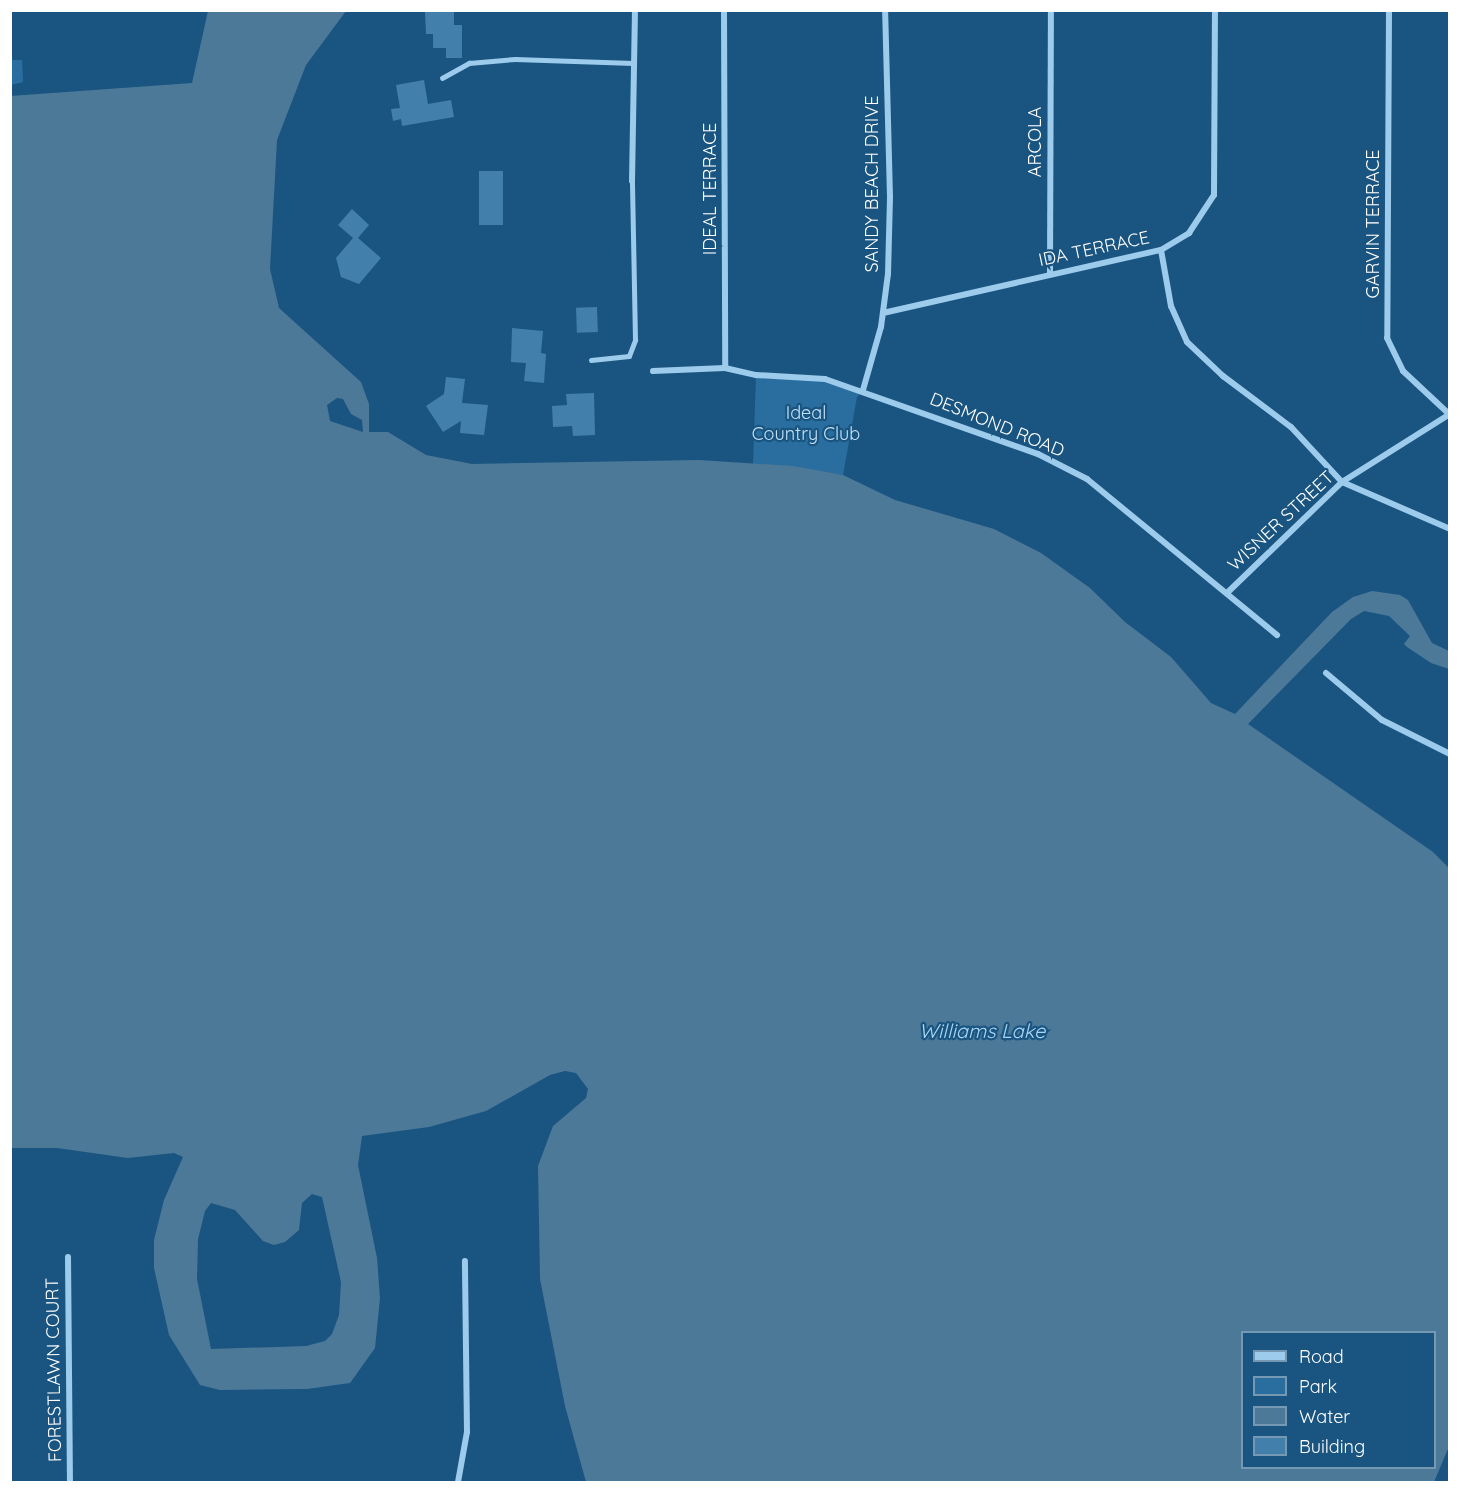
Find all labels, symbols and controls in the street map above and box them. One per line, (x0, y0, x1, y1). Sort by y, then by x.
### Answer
street label: SANDY BEACH DRIVE (861, 95, 883, 273)
street label: ARCOLA (1024, 107, 1046, 177)
street label: IDEAL TERRACE (699, 123, 721, 255)
street label: GARVIN TERRACE (1362, 149, 1384, 299)
street label: IDA TERRACE (1037, 227, 1151, 271)
street label: DESMOND ROAD (927, 388, 1067, 462)
park label: Ideal Country Club (752, 403, 860, 446)
street label: WISNER STREET (1224, 466, 1338, 576)
water label: Williams Lake (919, 1018, 1045, 1042)
street label: FORESTLAWN COURT (42, 1278, 66, 1462)
legend (1241, 1331, 1436, 1469)
text: Road (1299, 1345, 1344, 1368)
text: Park (1299, 1375, 1337, 1398)
text: Water (1299, 1405, 1350, 1428)
text: Building (1299, 1435, 1365, 1458)

